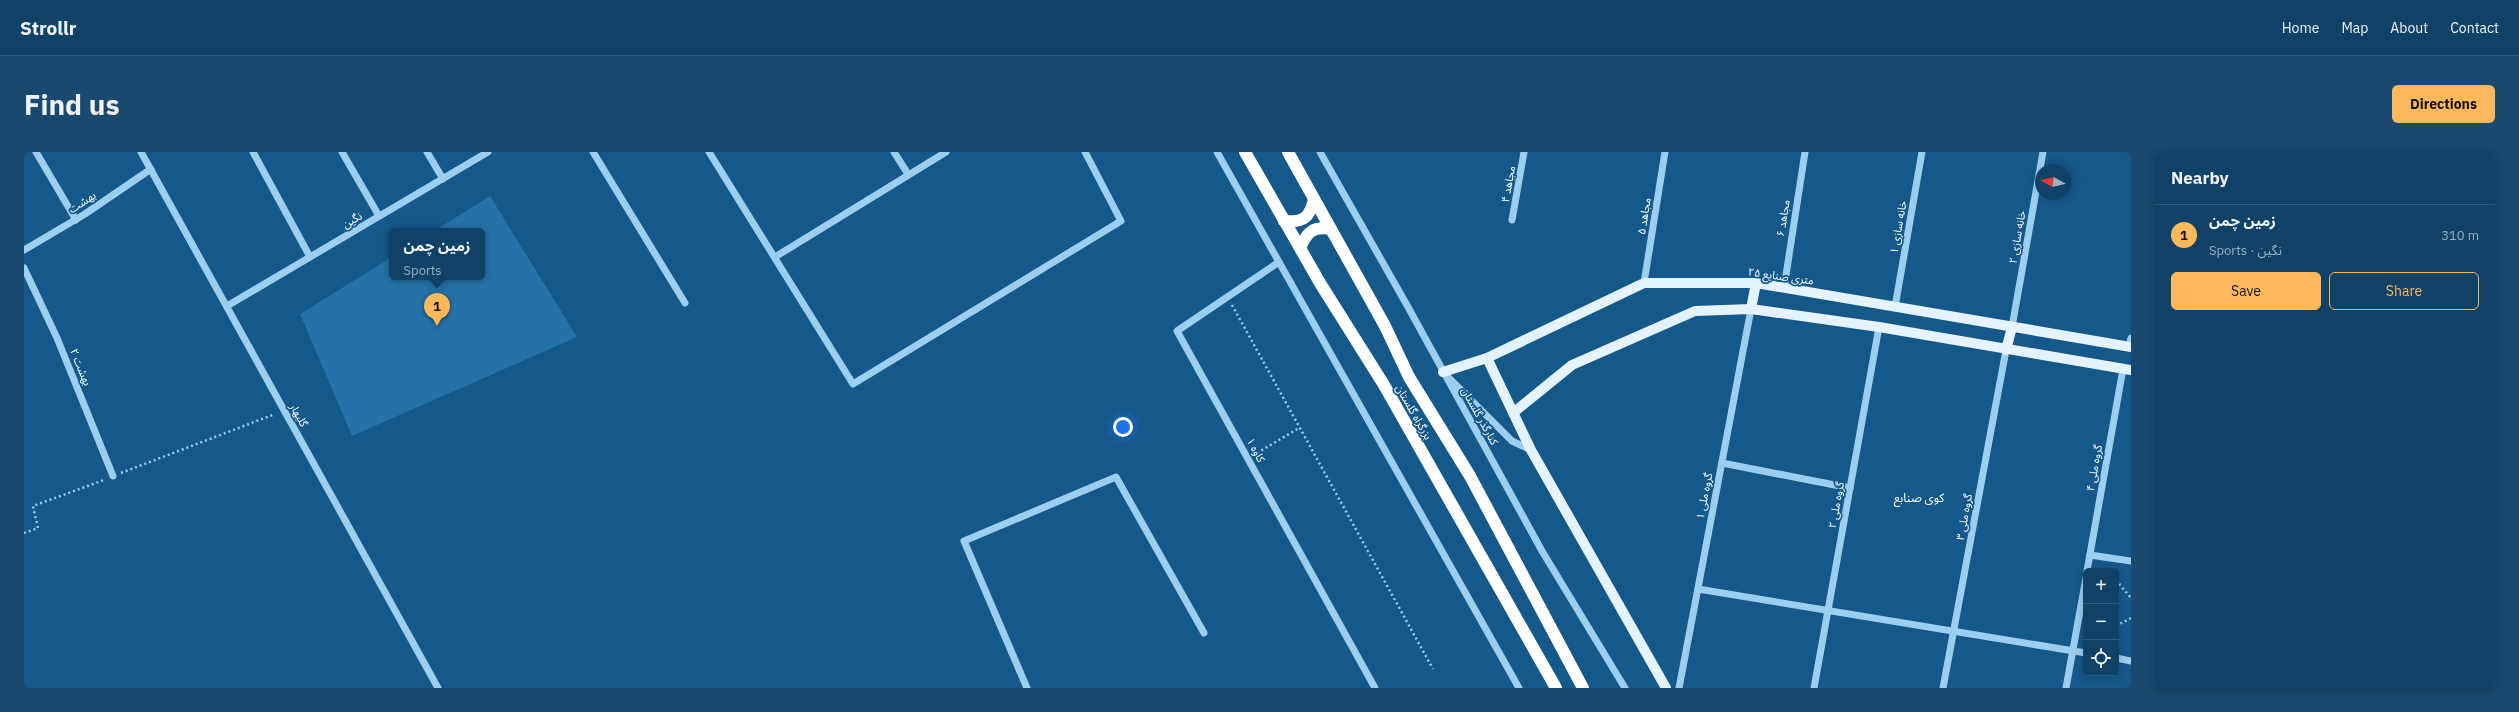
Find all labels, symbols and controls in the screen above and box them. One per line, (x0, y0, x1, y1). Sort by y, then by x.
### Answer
text: Strollr (20, 16, 76, 40)
text: Home (2282, 19, 2319, 37)
text: Map (2341, 19, 2368, 37)
text: About (2390, 19, 2428, 37)
text: Contact (2450, 19, 2499, 37)
button: Directions (2392, 85, 2495, 123)
text: Find us (24, 86, 120, 123)
street label: مجاهد ۴ (1498, 164, 1518, 203)
north arrow (2035, 164, 2071, 200)
text: Nearby (2171, 167, 2229, 189)
street label: بهشت (66, 188, 98, 216)
street label: ۵ مجاهد (1634, 196, 1654, 235)
street label: ۶ مجاهد (1773, 198, 1793, 237)
street label: خانه سازی ۱ (1886, 199, 1910, 255)
street label: نگین (340, 209, 365, 231)
street label: خانه سازی ۲ (2005, 209, 2029, 265)
text: زمین چمن (2209, 211, 2276, 230)
text: 1 (2180, 227, 2188, 244)
text: 310 m (2441, 227, 2479, 244)
popup (389, 228, 485, 280)
text: زمین چمن (404, 236, 470, 255)
text: Sports · نگین (2209, 242, 2282, 259)
text: Sports (404, 262, 442, 279)
street label: ۲۵ متری صنایع (1747, 264, 1815, 289)
button: Save (2171, 272, 2321, 310)
button: Share (2329, 272, 2479, 310)
pin: 1 (424, 293, 450, 326)
street label: بهشت ۲ (67, 346, 95, 388)
street label: بزرگراه گلستان (1393, 382, 1435, 442)
street label: کنارگذر گلستان (1458, 385, 1502, 448)
street label: گلبهار (286, 400, 311, 429)
your location (1113, 417, 1133, 437)
street label: کاوه ۱ (1244, 435, 1269, 465)
street label: گروه ملی ۴ (2083, 443, 2105, 492)
street label: گروه ملی ۱ (1693, 471, 1715, 520)
street label: گروه ملی ۲ (1825, 480, 1847, 529)
district label: کوی صنابع (1894, 490, 1945, 507)
street label: گروه ملی ۳ (1953, 492, 1975, 541)
map controls (2083, 568, 2119, 676)
button: + (2083, 568, 2119, 604)
button: − (2083, 604, 2119, 640)
button: locate (2083, 640, 2119, 676)

